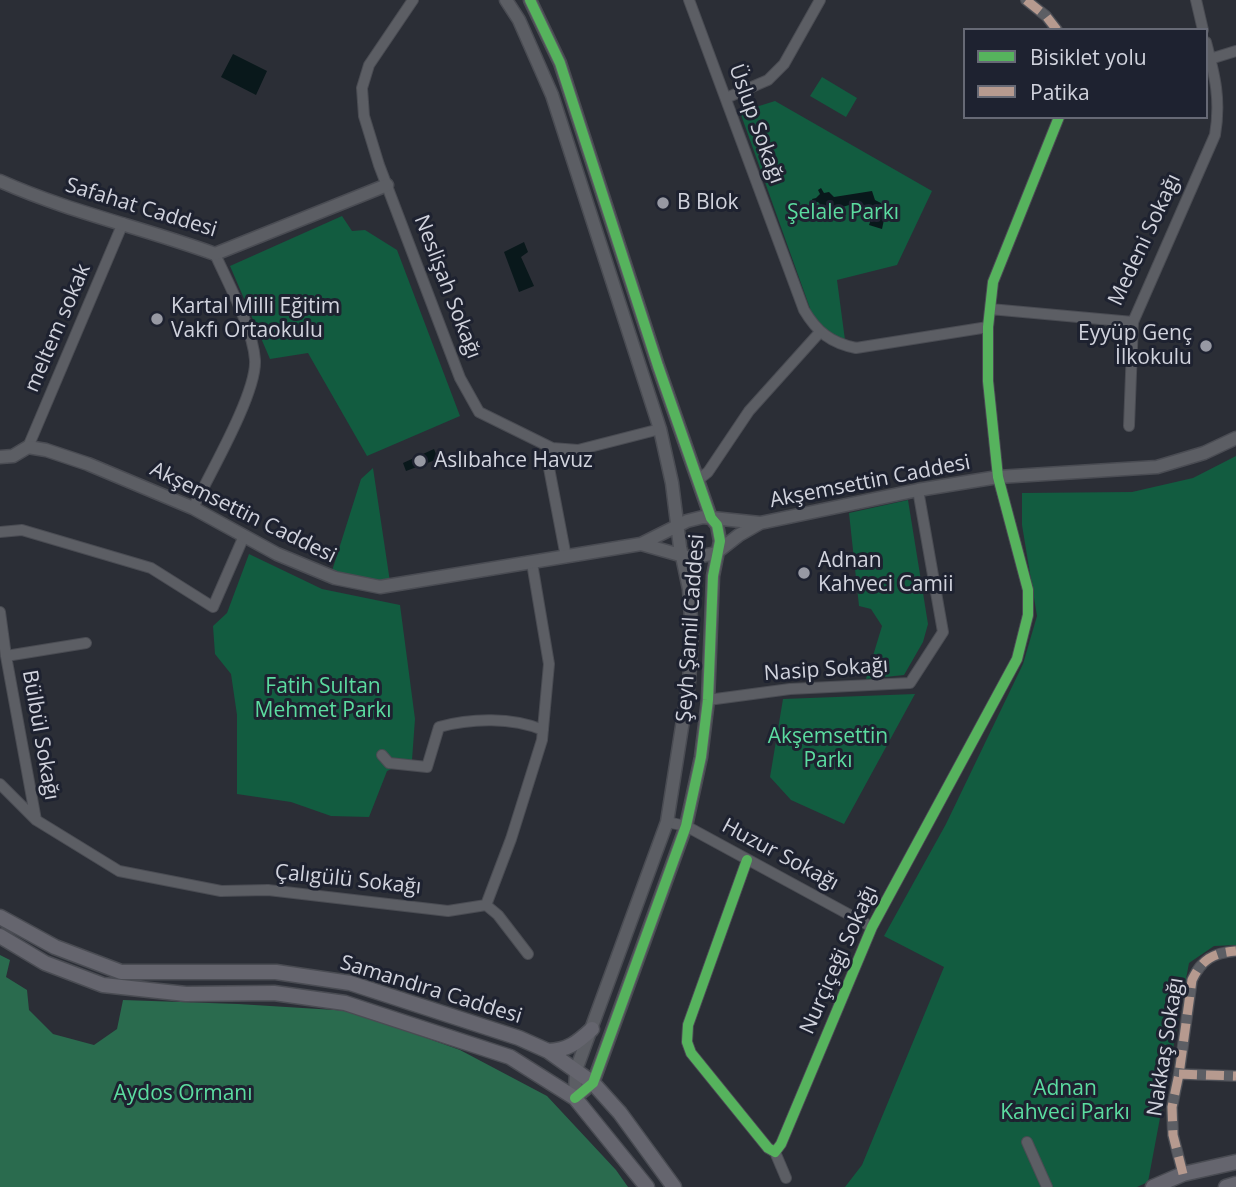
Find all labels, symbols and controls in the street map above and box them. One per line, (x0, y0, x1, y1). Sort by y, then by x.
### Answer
legend (963, 28, 1208, 119)
text: Bisiklet yolu (1030, 43, 1147, 71)
street label: Üslup Sokağı (723, 61, 789, 187)
text: Patika (1030, 78, 1090, 106)
street label: Medeni Sokağı (1103, 170, 1187, 310)
street label: Safahat Caddesi (62, 173, 220, 243)
place label: B Blok (677, 190, 739, 216)
marker: B Blok (655, 195, 671, 211)
park label: Şelale Parkı (787, 200, 899, 226)
street label: Neslişah Sokağı (408, 212, 486, 362)
street label: meltem sokak (20, 260, 96, 396)
place label: Kartal Milli Eğitim Vakfı Ortaokulu (171, 294, 340, 344)
marker: Kartal Milli Eğitim Vakfı Ortaokulu (149, 311, 165, 327)
place label: Eyyüp Genç İlkokulu (1078, 321, 1192, 371)
marker: Eyyüp Genç İlkokulu (1198, 338, 1214, 354)
place label: Aslıbahce Havuz (434, 448, 593, 474)
street label: Akşemsettin Caddesi (768, 450, 972, 514)
marker: Aslıbahce Havuz (412, 453, 428, 469)
street label: Akşemsettin Caddesi (146, 457, 340, 569)
street label: Şeyh Şamil Caddesi (672, 533, 710, 723)
place label: Adnan Kahveci Camii (818, 548, 953, 598)
marker: Adnan Kahveci Camii (796, 565, 812, 581)
street label: Nasip Sokağı (763, 653, 889, 687)
street label: Bülbül Sokağı (16, 668, 64, 802)
park label: Fatih Sultan Mehmet Parkı (255, 674, 391, 724)
park label: Akşemsettin Parkı (768, 724, 888, 774)
street label: Huzur Sokağı (717, 814, 843, 896)
street label: Çalıgülü Sokağı (274, 860, 422, 900)
street label: Nurçiçeği Sokağı (795, 882, 883, 1038)
street label: Samandıra Caddesi (337, 950, 525, 1030)
street label: Nakkaş Sokağı (1143, 976, 1189, 1118)
park label: Adnan Kahveci Parkı (1000, 1076, 1130, 1126)
park label: Aydos Ormanı (114, 1081, 252, 1107)

